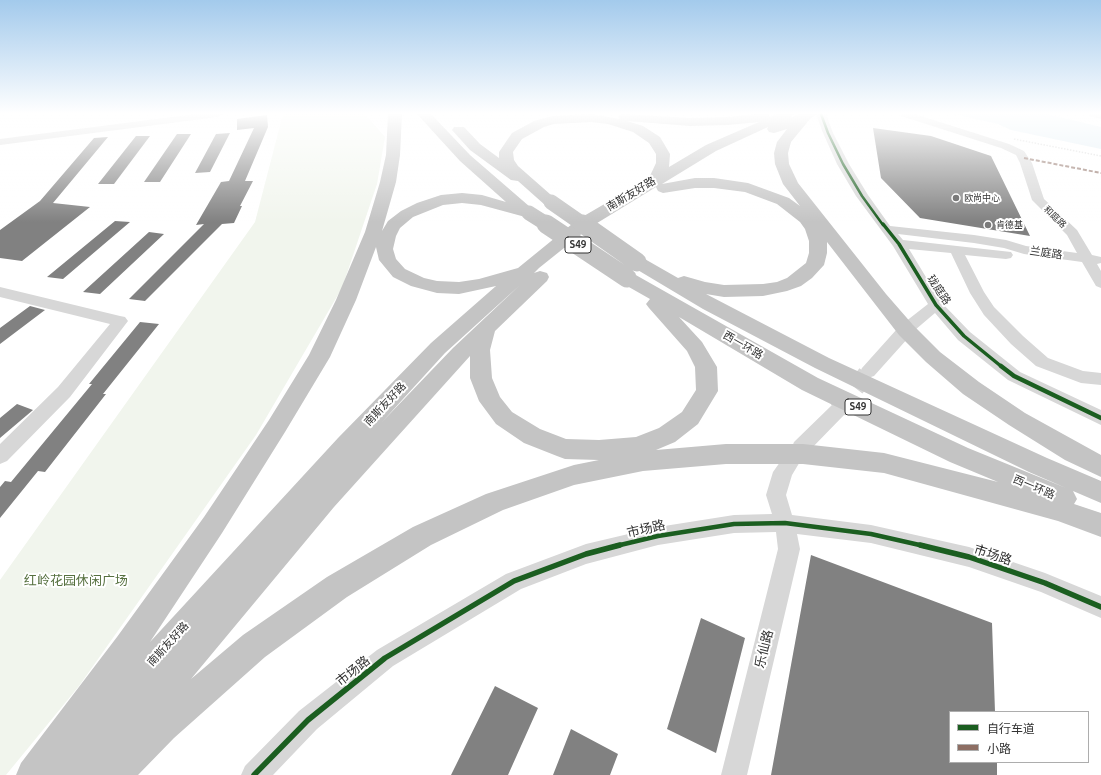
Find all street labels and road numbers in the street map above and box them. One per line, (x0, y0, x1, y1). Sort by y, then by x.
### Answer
street label: 南斯友好路 (604, 174, 658, 214)
street label: 和庭路 (1042, 204, 1068, 230)
road number: S49 (565, 237, 591, 253)
street label: 兰庭路 (1029, 244, 1063, 262)
street label: 珑庭路 (924, 273, 954, 307)
street label: 西一环路 (721, 328, 765, 362)
street label: 南斯友好路 (361, 379, 409, 429)
road number: S49 (845, 399, 871, 415)
street label: 西一环路 (1011, 472, 1057, 502)
street label: 市场路 (625, 517, 667, 541)
street label: 市场路 (972, 542, 1014, 568)
street label: 南斯友好路 (145, 619, 191, 669)
street label: 乐仙路 (752, 628, 776, 670)
street label: 市场路 (333, 653, 373, 689)

